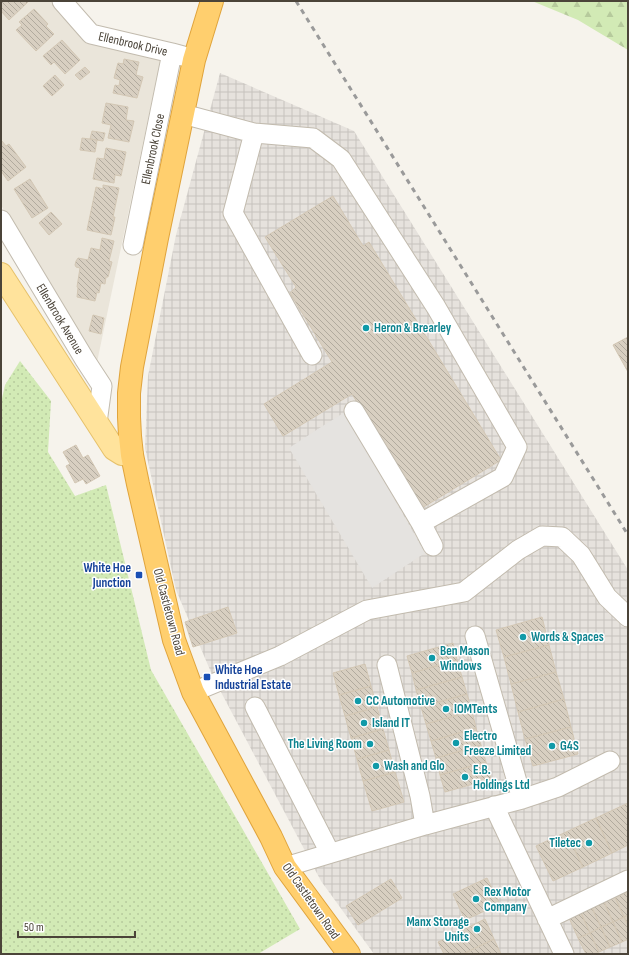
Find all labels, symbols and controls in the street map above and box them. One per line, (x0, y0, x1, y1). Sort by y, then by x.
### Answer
street label: Ellenbrook Drive (97, 28, 169, 60)
street label: Ellenbrook Close (138, 112, 168, 186)
street label: Ellenbrook Avenue (33, 281, 87, 357)
place label: Heron & Brearley (374, 320, 452, 336)
marker: Heron & Brearley (361, 323, 371, 333)
place label: White Hoe Junction (84, 560, 131, 591)
street label: Old Castletown Road (150, 567, 188, 657)
marker: White Hoe Junction (134, 570, 144, 580)
place label: Words & Spaces (531, 629, 604, 645)
marker: Words & Spaces (518, 632, 528, 642)
place label: Ben Mason Windows (440, 643, 490, 674)
marker: Ben Mason Windows (427, 653, 437, 663)
place label: White Hoe Industrial Estate (215, 662, 291, 693)
marker: White Hoe Industrial Estate (202, 672, 212, 682)
place label: CC Automotive (366, 693, 436, 709)
marker: CC Automotive (353, 696, 363, 706)
place label: IOMTents (454, 701, 497, 717)
marker: IOMTents (441, 704, 451, 714)
place label: Island IT (372, 715, 410, 731)
marker: Island IT (359, 718, 369, 728)
place label: Electro Freeze Limited (464, 728, 531, 759)
place label: The Living Room (288, 736, 362, 752)
marker: Electro Freeze Limited (451, 738, 461, 748)
place label: G4S (560, 738, 579, 754)
marker: The Living Room (365, 739, 375, 749)
marker: G4S (547, 741, 557, 751)
place label: Wash and Glo (384, 758, 445, 774)
marker: Wash and Glo (371, 761, 381, 771)
place label: E.B. Holdings Ltd (473, 762, 530, 793)
marker: E.B. Holdings Ltd (460, 772, 470, 782)
place label: Tiletec (549, 835, 582, 851)
marker: Tiletec (584, 838, 594, 848)
street label: Old Castletown Road (279, 860, 343, 942)
place label: Rex Motor Company (484, 884, 531, 915)
marker: Rex Motor Company (471, 894, 481, 904)
scale bar (18, 913, 135, 939)
place label: Manx Storage Units (406, 914, 469, 945)
text: 50 m (24, 920, 44, 935)
marker: Manx Storage Units (472, 924, 482, 934)

